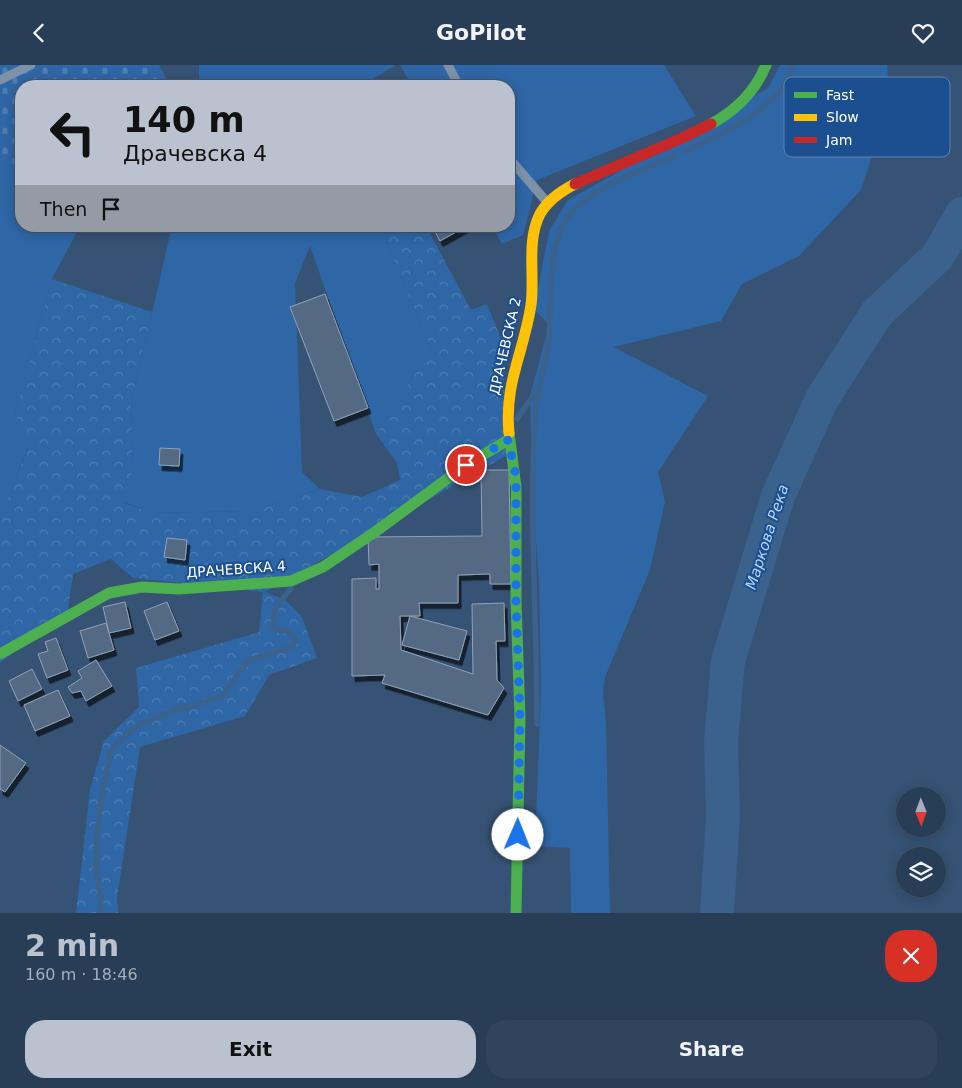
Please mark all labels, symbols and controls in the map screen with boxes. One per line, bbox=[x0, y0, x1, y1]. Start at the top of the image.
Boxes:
icon: back bbox=[25, 19, 53, 47]
icon: heart bbox=[909, 19, 937, 47]
text: GoPilot bbox=[436, 20, 526, 45]
legend bbox=[784, 77, 950, 157]
text: Fast bbox=[826, 87, 855, 103]
icon: left bbox=[40, 100, 105, 165]
text: 140 m bbox=[123, 100, 245, 140]
text: Slow bbox=[826, 109, 859, 125]
text: Jam bbox=[825, 132, 852, 148]
text: Драчевска 4 bbox=[123, 141, 267, 166]
icon: arrive bbox=[97, 195, 125, 223]
text: Then bbox=[40, 198, 87, 220]
street label: ДРАЧЕВСКА 2 bbox=[486, 296, 524, 396]
pin bbox=[445, 444, 487, 486]
icon: arrive bbox=[452, 451, 480, 479]
water label: Маркова Река bbox=[742, 482, 792, 592]
street label: ДРАЧЕВСКА 4 bbox=[186, 558, 286, 580]
north arrow bbox=[896, 787, 946, 837]
map controls bbox=[896, 787, 946, 897]
position arrow bbox=[491, 808, 543, 860]
button: layers bbox=[896, 847, 946, 897]
text: 2 min bbox=[25, 928, 119, 963]
button: close bbox=[885, 930, 937, 982]
text: 160 m · 18:46 bbox=[25, 965, 138, 984]
button: Exit bbox=[25, 1020, 476, 1078]
button: Share bbox=[486, 1020, 937, 1078]

